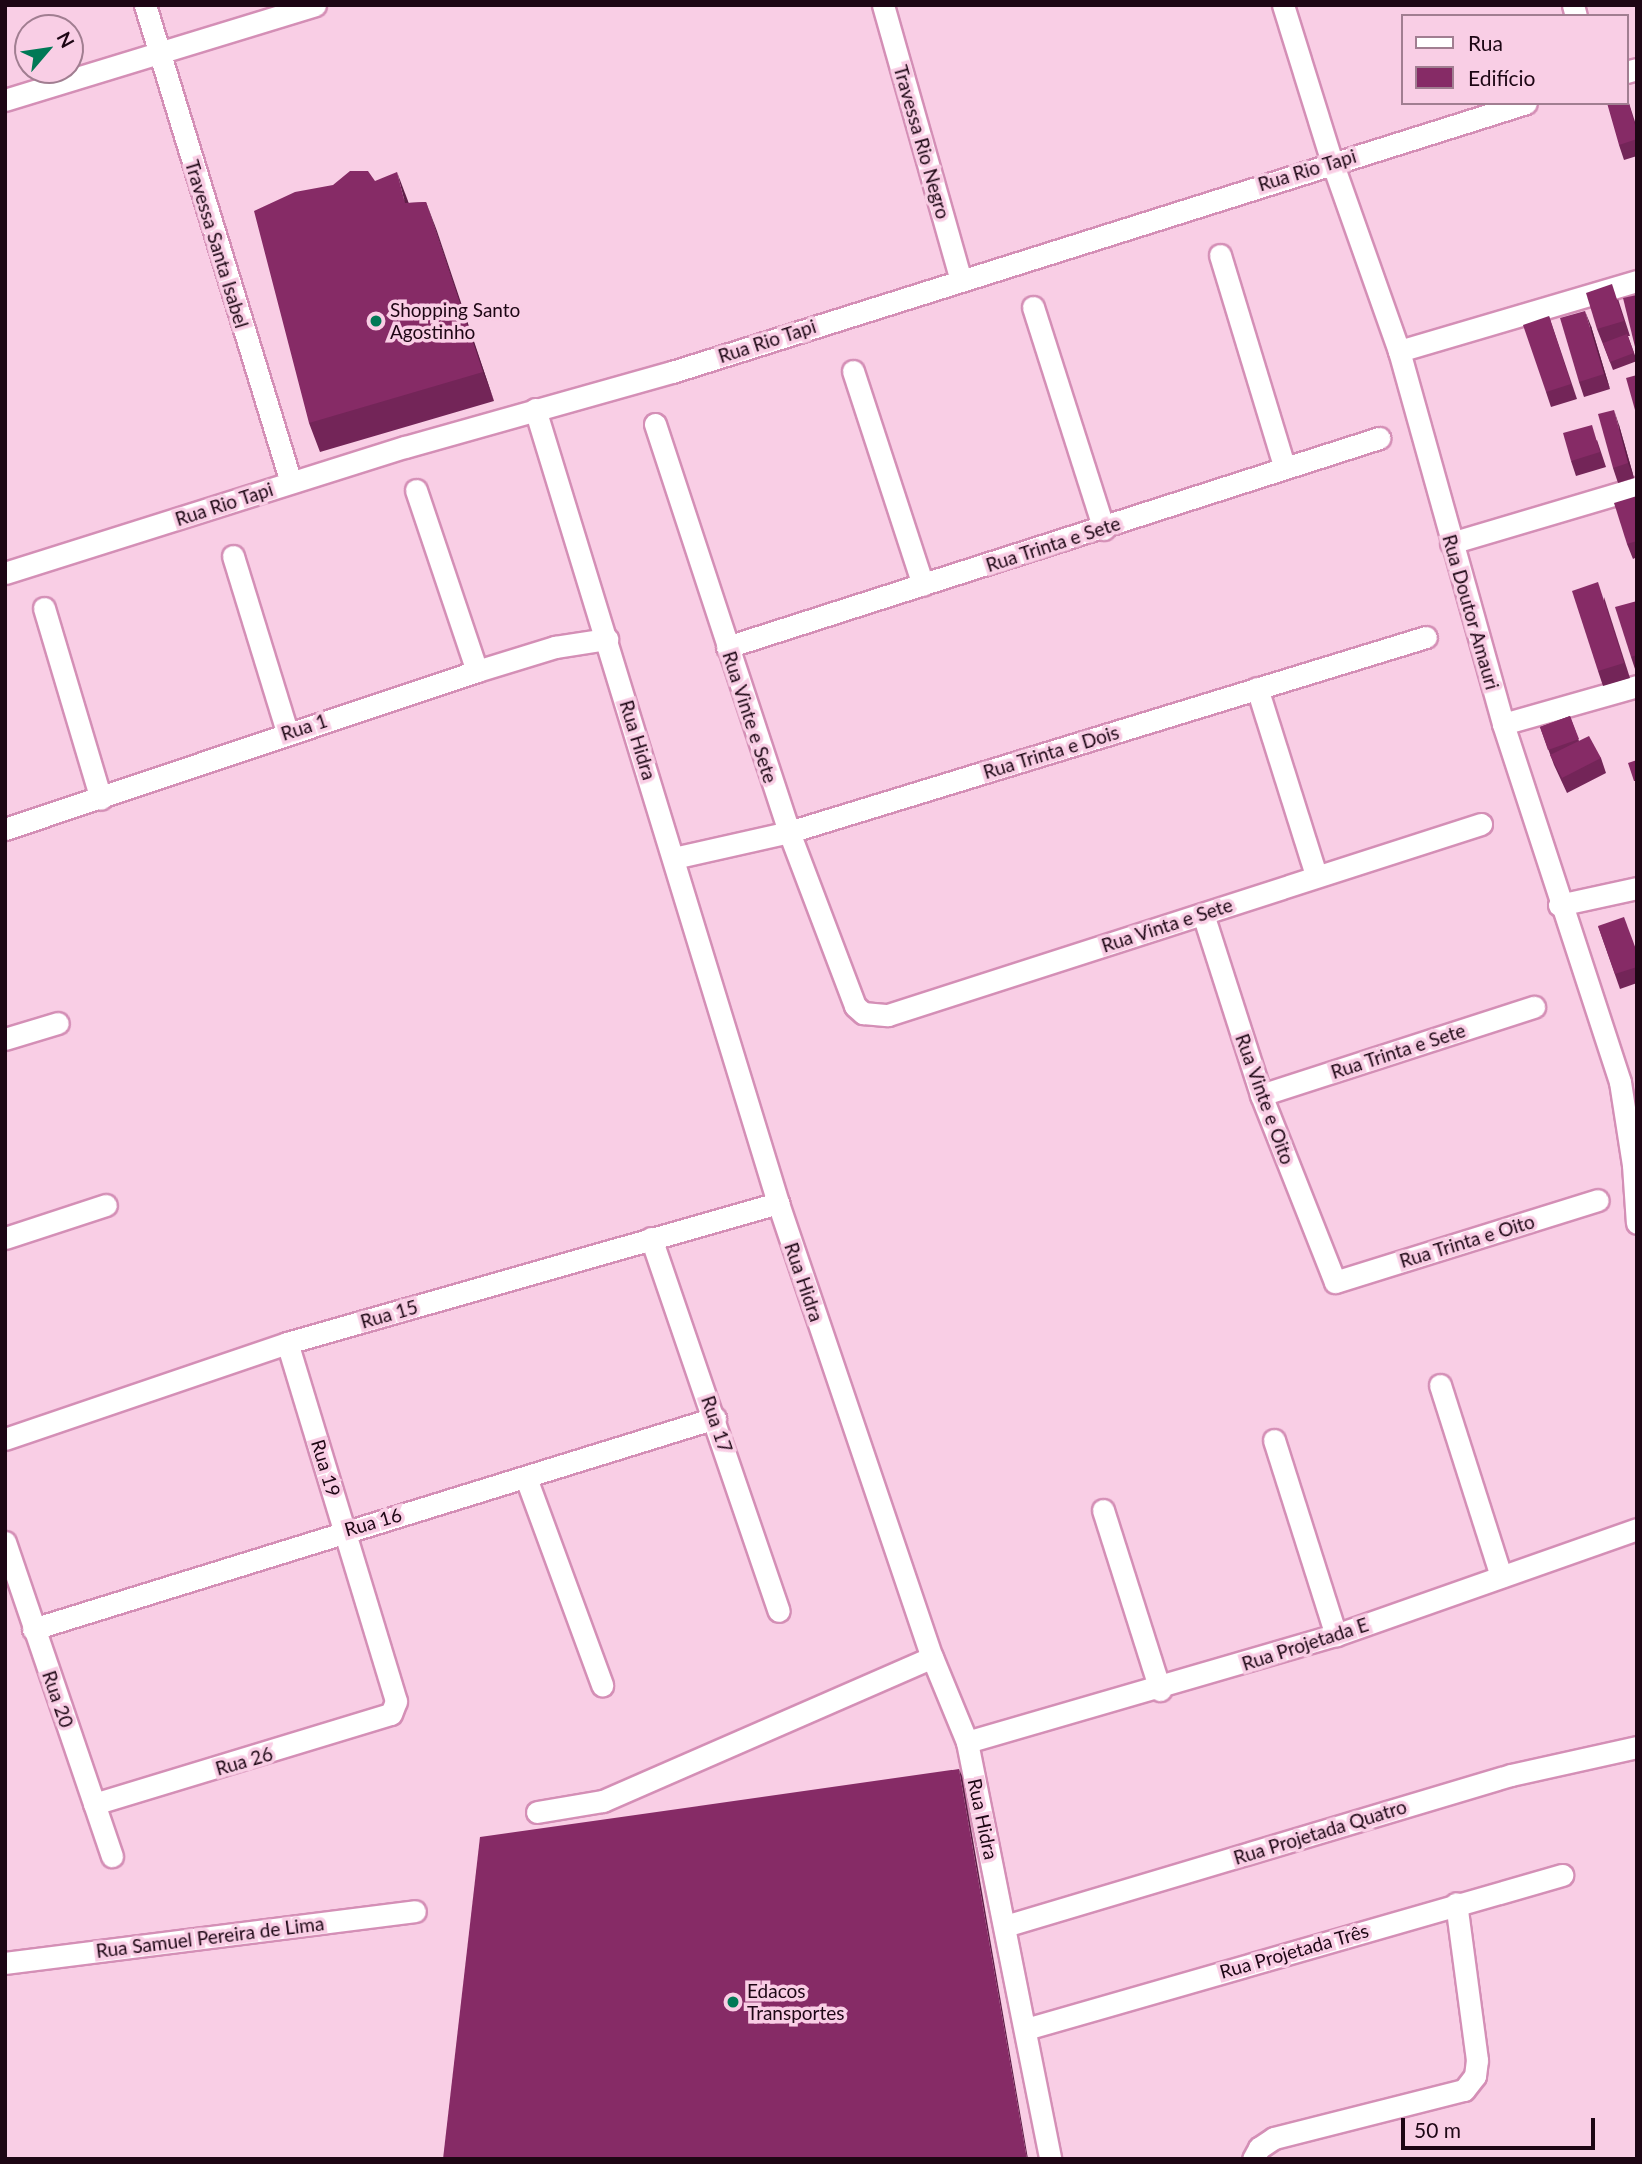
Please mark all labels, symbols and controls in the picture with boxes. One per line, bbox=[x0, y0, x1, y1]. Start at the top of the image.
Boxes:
north arrow bbox=[14, 14, 84, 84]
legend bbox=[1400, 14, 1628, 105]
text: N bbox=[52, 28, 80, 52]
text: Rua bbox=[1468, 30, 1503, 55]
street label: Travessa Rio Negro bbox=[889, 63, 955, 221]
text: Edifício bbox=[1468, 65, 1535, 90]
street label: Rua Rio Tapi bbox=[1255, 144, 1359, 196]
street label: Travessa Santa Isabel bbox=[181, 157, 253, 331]
place label: Shopping Santo Agostinho bbox=[390, 299, 520, 343]
marker: Shopping Santo Agostinho bbox=[368, 313, 384, 329]
street label: Rua Rio Tapi bbox=[715, 314, 819, 368]
street label: Rua Rio Tapi bbox=[172, 477, 276, 531]
street label: Rua Trinta e Sete bbox=[983, 511, 1123, 577]
street label: Rua Doutor Amauri bbox=[1438, 531, 1504, 693]
street label: Rua Vinte e Sete bbox=[718, 648, 782, 786]
street label: Rua Hidra bbox=[615, 697, 661, 783]
street label: Rua 1 bbox=[278, 709, 330, 745]
street label: Rua Trinta e Dois bbox=[980, 720, 1122, 784]
street label: Rua Vinta e Sete bbox=[1098, 893, 1236, 957]
street label: Rua Trinta e Sete bbox=[1328, 1018, 1468, 1084]
street label: Rua Vinte e Oito bbox=[1231, 1030, 1299, 1168]
street label: Rua Trinta e Oito bbox=[1396, 1210, 1538, 1272]
street label: Rua Hidra bbox=[780, 1239, 828, 1325]
street label: Rua 15 bbox=[358, 1295, 420, 1333]
street label: Rua 17 bbox=[697, 1393, 737, 1455]
street label: Rua 19 bbox=[307, 1437, 345, 1499]
street label: Rua 16 bbox=[342, 1503, 404, 1541]
street label: Rua Projetada E bbox=[1239, 1613, 1371, 1675]
street label: Rua 20 bbox=[38, 1668, 78, 1730]
street label: Rua 26 bbox=[213, 1742, 275, 1780]
street label: Rua Hidra bbox=[963, 1776, 1003, 1862]
street label: Rua Projetada Quatro bbox=[1231, 1795, 1409, 1869]
street label: Rua Samuel Pereira de Lima bbox=[95, 1912, 325, 1962]
street label: Rua Projetada Três bbox=[1217, 1919, 1371, 1983]
place label: Edacos Transportes bbox=[747, 1980, 845, 2024]
marker: Edacos Transportes bbox=[725, 1994, 741, 2010]
scale bar bbox=[1404, 2104, 1598, 2148]
text: 50 m bbox=[1414, 2117, 1461, 2142]

